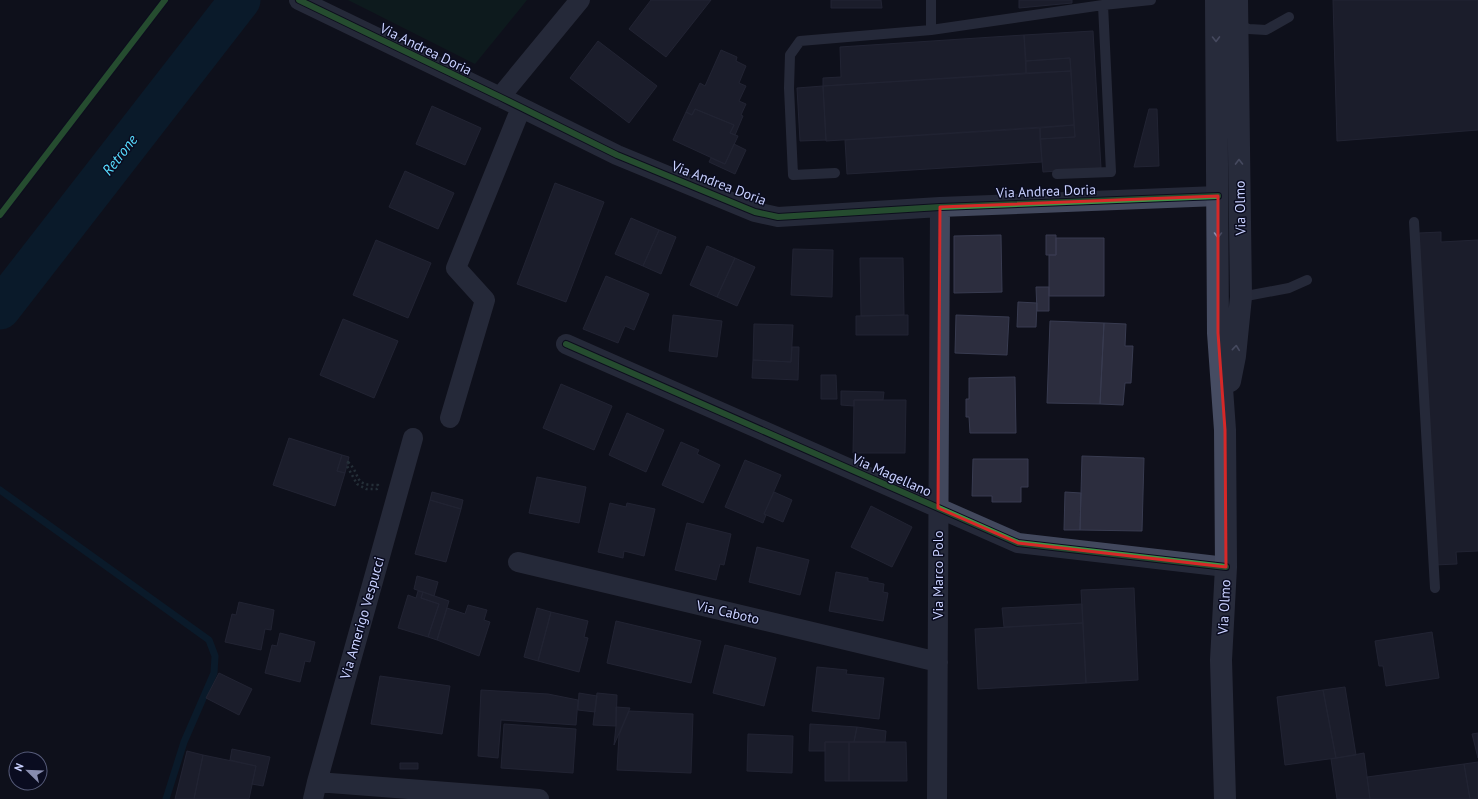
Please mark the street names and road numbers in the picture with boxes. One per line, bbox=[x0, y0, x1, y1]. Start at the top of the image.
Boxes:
street label: Via Andrea Doria bbox=[376, 19, 475, 79]
street label: Via Andrea Doria bbox=[668, 156, 769, 209]
street label: Via Andrea Doria bbox=[995, 180, 1096, 202]
street label: Via Olmo bbox=[1231, 180, 1249, 237]
street label: Via Magellano bbox=[848, 449, 935, 501]
street label: Via Marco Polo bbox=[929, 531, 947, 620]
street label: Via Amerigo Vespucci bbox=[336, 555, 388, 682]
street label: Via Olmo bbox=[1214, 579, 1234, 636]
street label: Via Caboto bbox=[694, 596, 761, 628]

